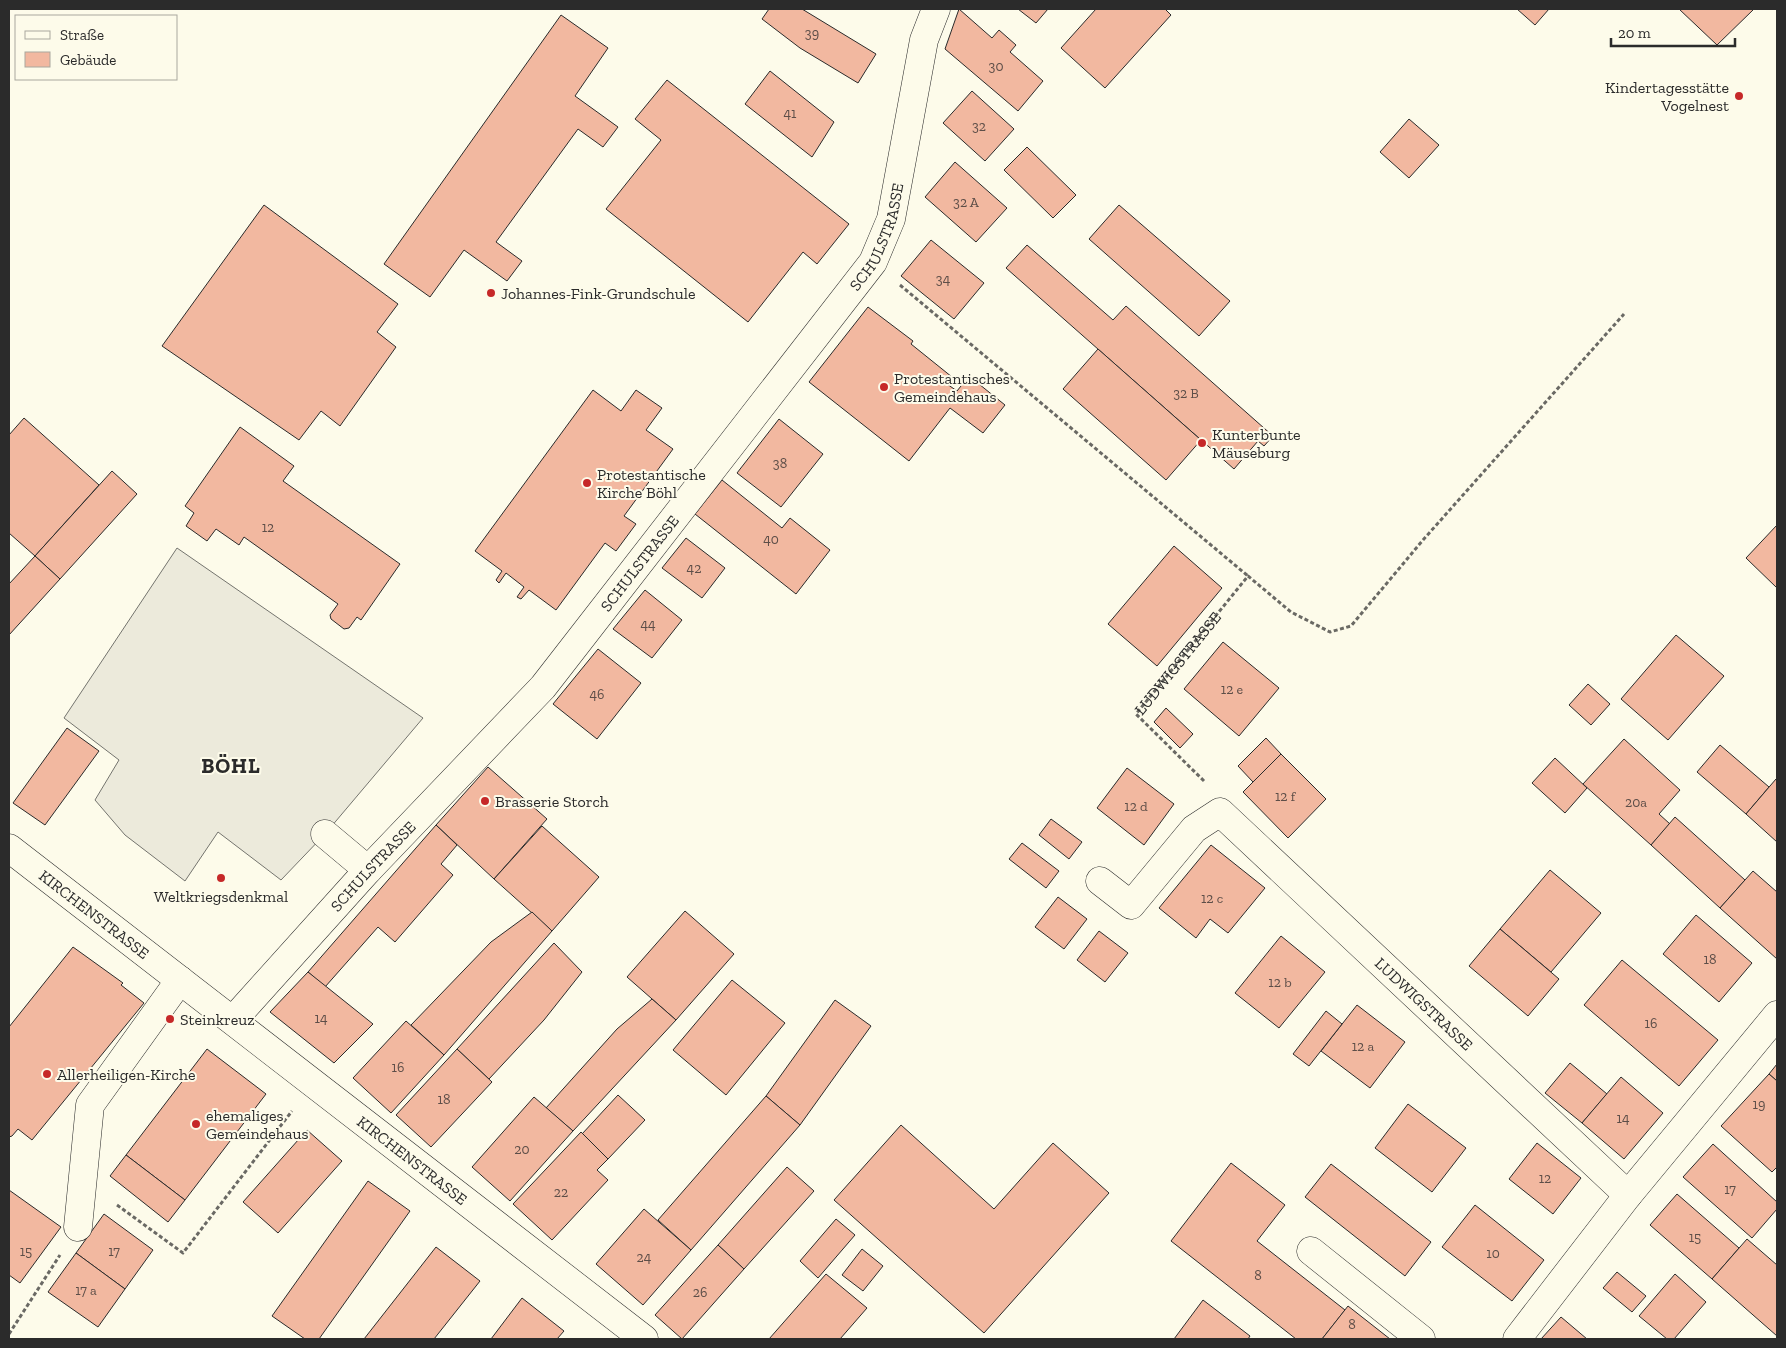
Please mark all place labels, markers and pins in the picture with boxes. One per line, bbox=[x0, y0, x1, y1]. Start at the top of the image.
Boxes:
place label: Kindertagesstätte Vogelnest bbox=[1605, 78, 1729, 115]
marker: Kindertagesstätte Vogelnest bbox=[1733, 90, 1745, 102]
place label: Johannes-Fink-Grundschule bbox=[501, 284, 696, 303]
marker: Johannes-Fink-Grundschule bbox=[485, 287, 497, 299]
place label: Protestantisches Gemeindehaus bbox=[894, 369, 1010, 406]
marker: Protestantisches Gemeindehaus bbox=[878, 381, 890, 393]
place label: Kunterbunte Mäuseburg bbox=[1212, 425, 1301, 462]
marker: Kunterbunte Mäuseburg bbox=[1196, 437, 1208, 449]
place label: Protestantische Kirche Böhl bbox=[597, 465, 706, 502]
marker: Protestantische Kirche Böhl bbox=[581, 477, 593, 489]
place label: Brasserie Storch bbox=[495, 792, 609, 811]
marker: Brasserie Storch bbox=[479, 795, 491, 807]
marker: Weltkriegsdenkmal bbox=[215, 872, 227, 884]
place label: Weltkriegsdenkmal bbox=[154, 887, 288, 906]
place label: Steinkreuz bbox=[180, 1010, 255, 1029]
marker: Steinkreuz bbox=[164, 1013, 176, 1025]
place label: Allerheiligen-Kirche bbox=[57, 1065, 196, 1084]
marker: Allerheiligen-Kirche bbox=[41, 1068, 53, 1080]
place label: ehemaliges Gemeindehaus bbox=[206, 1106, 309, 1143]
marker: ehemaliges Gemeindehaus bbox=[190, 1118, 202, 1130]

